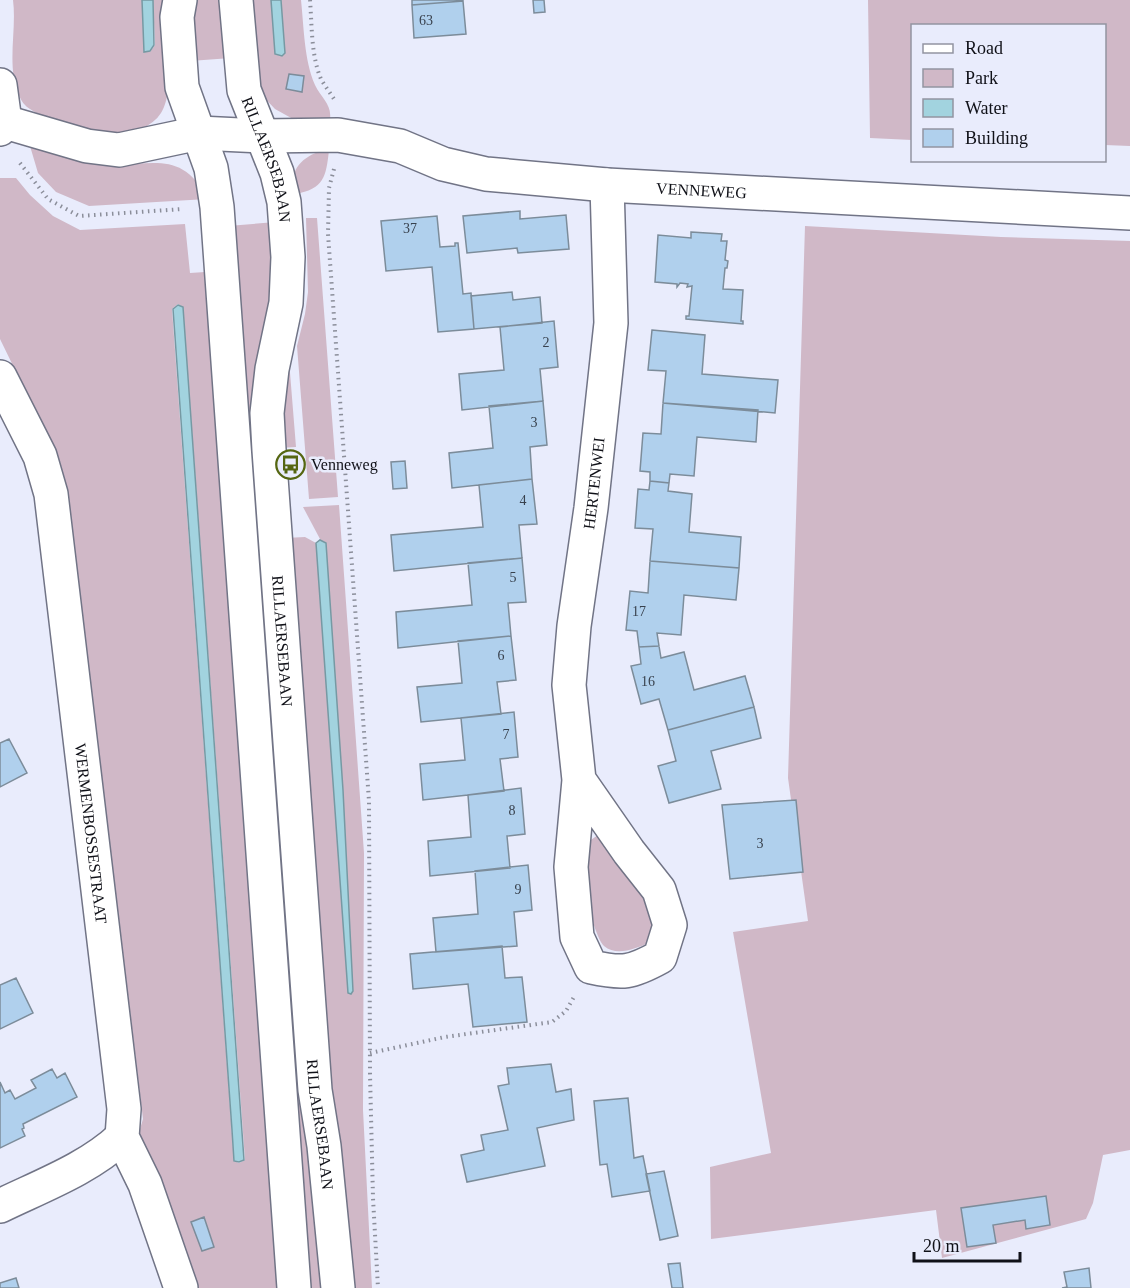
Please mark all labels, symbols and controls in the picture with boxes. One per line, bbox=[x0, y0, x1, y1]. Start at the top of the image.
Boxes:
house number: 63 bbox=[419, 13, 433, 28]
legend bbox=[911, 24, 1106, 162]
text: Road bbox=[965, 38, 1003, 58]
text: Park bbox=[965, 68, 998, 88]
street label: RILLAERSEBAAN bbox=[239, 94, 294, 223]
text: Water bbox=[965, 98, 1008, 118]
text: Building bbox=[965, 128, 1028, 148]
street label: VENNEWEG bbox=[656, 179, 748, 201]
house number: 37 bbox=[403, 221, 417, 236]
house number: 2 bbox=[543, 335, 550, 350]
house number: 3 bbox=[531, 415, 538, 430]
street label: HERTENWEI bbox=[580, 436, 607, 530]
bus stop icon: Venneweg bbox=[274, 448, 306, 480]
place label: Venneweg bbox=[311, 456, 378, 474]
house number: 4 bbox=[520, 493, 527, 508]
house number: 5 bbox=[510, 570, 517, 585]
street label: RILLAERSEBAAN bbox=[270, 575, 296, 708]
house number: 17 bbox=[632, 604, 646, 619]
house number: 6 bbox=[498, 648, 505, 663]
house number: 16 bbox=[641, 674, 655, 689]
house number: 7 bbox=[503, 727, 510, 742]
street label: WERMENBOSSESTRAAT bbox=[72, 742, 110, 925]
house number: 8 bbox=[509, 803, 516, 818]
house number: 3 bbox=[757, 836, 764, 851]
house number: 9 bbox=[515, 882, 522, 897]
street label: RILLAERSEBAAN bbox=[304, 1059, 337, 1191]
scale bar bbox=[914, 1225, 1020, 1263]
text: 20 m bbox=[923, 1236, 960, 1256]

